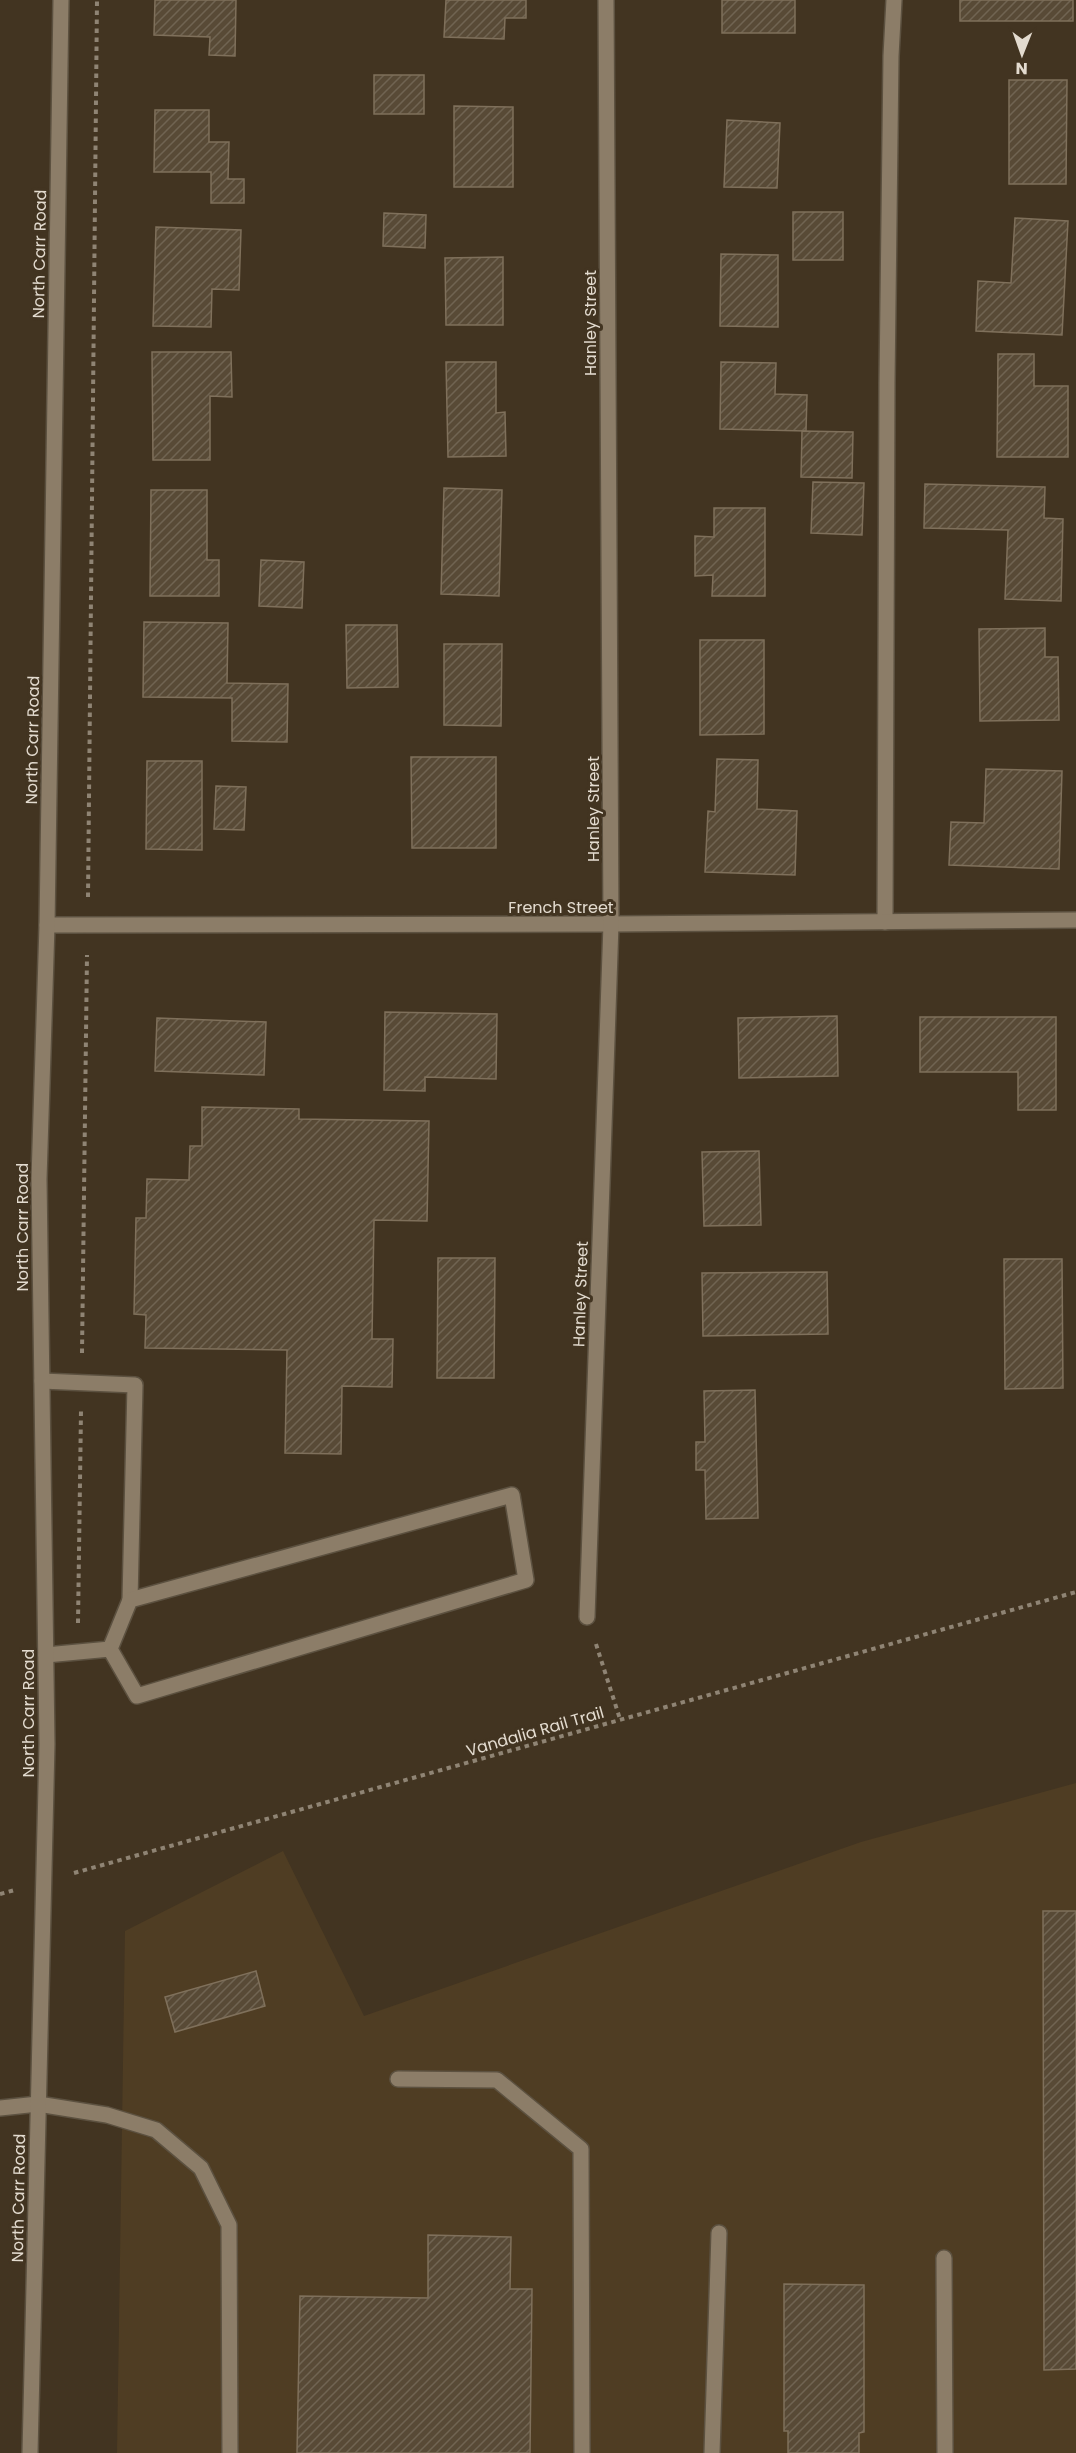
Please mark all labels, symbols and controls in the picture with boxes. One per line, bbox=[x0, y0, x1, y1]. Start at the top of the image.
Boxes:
north arrow bbox=[992, 24, 1052, 84]
text: N bbox=[1016, 57, 1028, 80]
street label: North Carr Road bbox=[27, 189, 52, 319]
street label: Hanley Street bbox=[579, 270, 602, 376]
street label: North Carr Road bbox=[20, 675, 45, 805]
street label: Hanley Street bbox=[582, 756, 605, 862]
street label: French Street bbox=[508, 896, 614, 919]
street label: North Carr Road bbox=[11, 1163, 34, 1291]
street label: Hanley Street bbox=[567, 1240, 594, 1347]
street label: North Carr Road bbox=[17, 1649, 40, 1777]
street label: Vandalia Rail Trail bbox=[463, 1701, 607, 1762]
street label: North Carr Road bbox=[6, 2133, 31, 2263]

